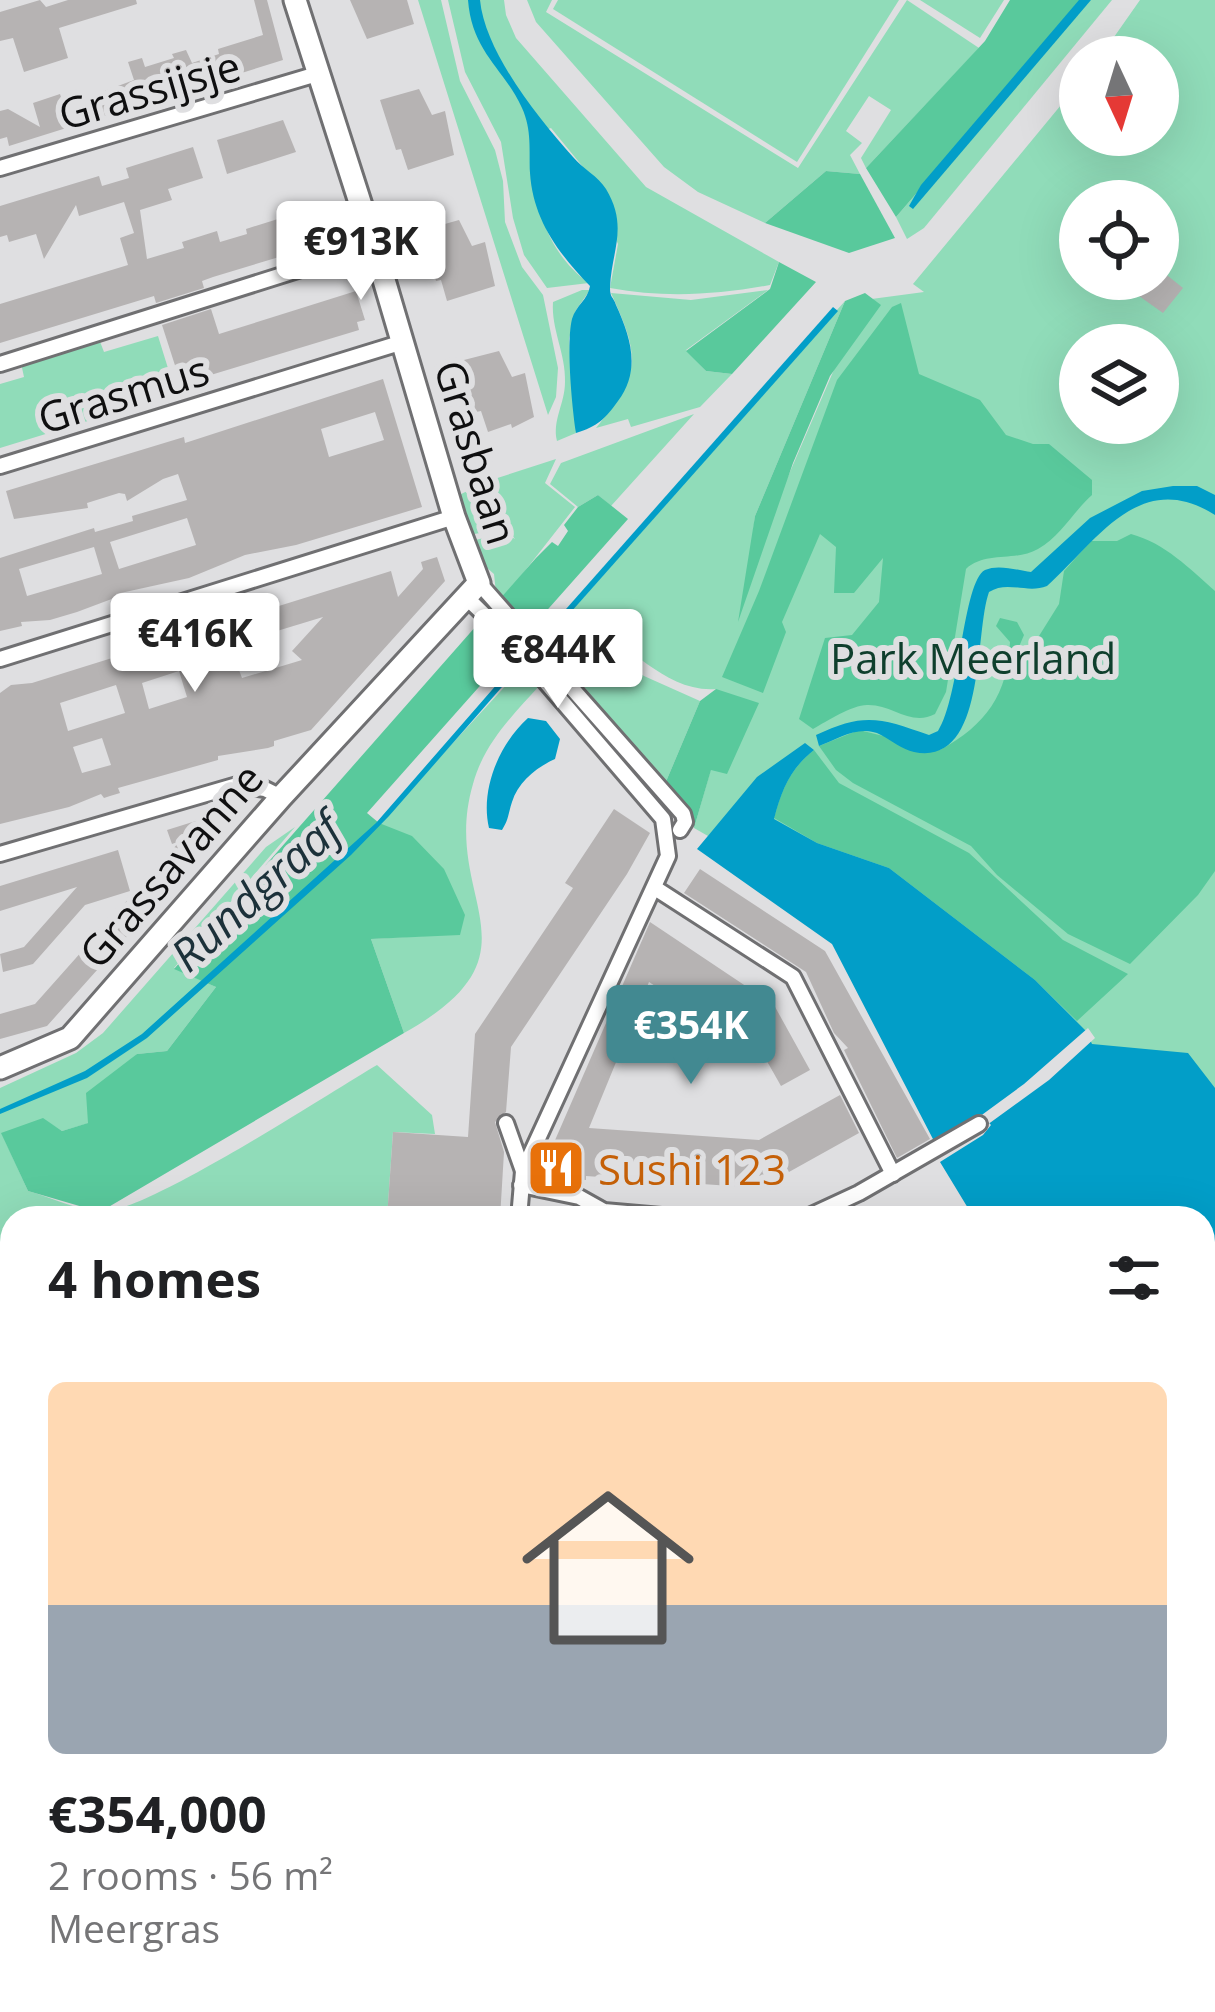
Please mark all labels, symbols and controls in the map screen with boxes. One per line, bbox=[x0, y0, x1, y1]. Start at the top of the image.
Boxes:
street label: Grassijsje bbox=[52, 36, 246, 142]
north arrow bbox=[1059, 36, 1179, 156]
map controls bbox=[1059, 36, 1179, 444]
button: locate bbox=[1059, 180, 1179, 300]
pin: €913K bbox=[277, 201, 445, 303]
text: €913K bbox=[303, 213, 419, 266]
button: layers bbox=[1059, 324, 1179, 444]
street label: Grasmus bbox=[31, 340, 215, 446]
street label: Grasbaan bbox=[422, 353, 532, 551]
pin: €416K bbox=[111, 593, 279, 695]
text: €416K bbox=[137, 605, 253, 658]
pin: €844K bbox=[474, 609, 642, 711]
text: €844K bbox=[500, 621, 616, 674]
park label: Park Meerland bbox=[830, 629, 1116, 686]
street label: Grassavanne bbox=[65, 751, 275, 979]
water label: Rundgraaf bbox=[157, 794, 358, 984]
pin: €354K bbox=[607, 985, 775, 1087]
text: €354K bbox=[633, 997, 749, 1050]
restaurant icon: Sushi 123 bbox=[525, 1137, 587, 1199]
place label: Sushi 123 bbox=[598, 1140, 786, 1197]
text: 4 homes bbox=[48, 1243, 261, 1313]
icon: filters bbox=[1101, 1245, 1167, 1311]
icon: home bbox=[500, 1460, 716, 1676]
text: €354,000 bbox=[48, 1778, 267, 1848]
text: 2 rooms · 56 m² bbox=[48, 1848, 333, 1901]
text: Meergras bbox=[48, 1901, 220, 1954]

